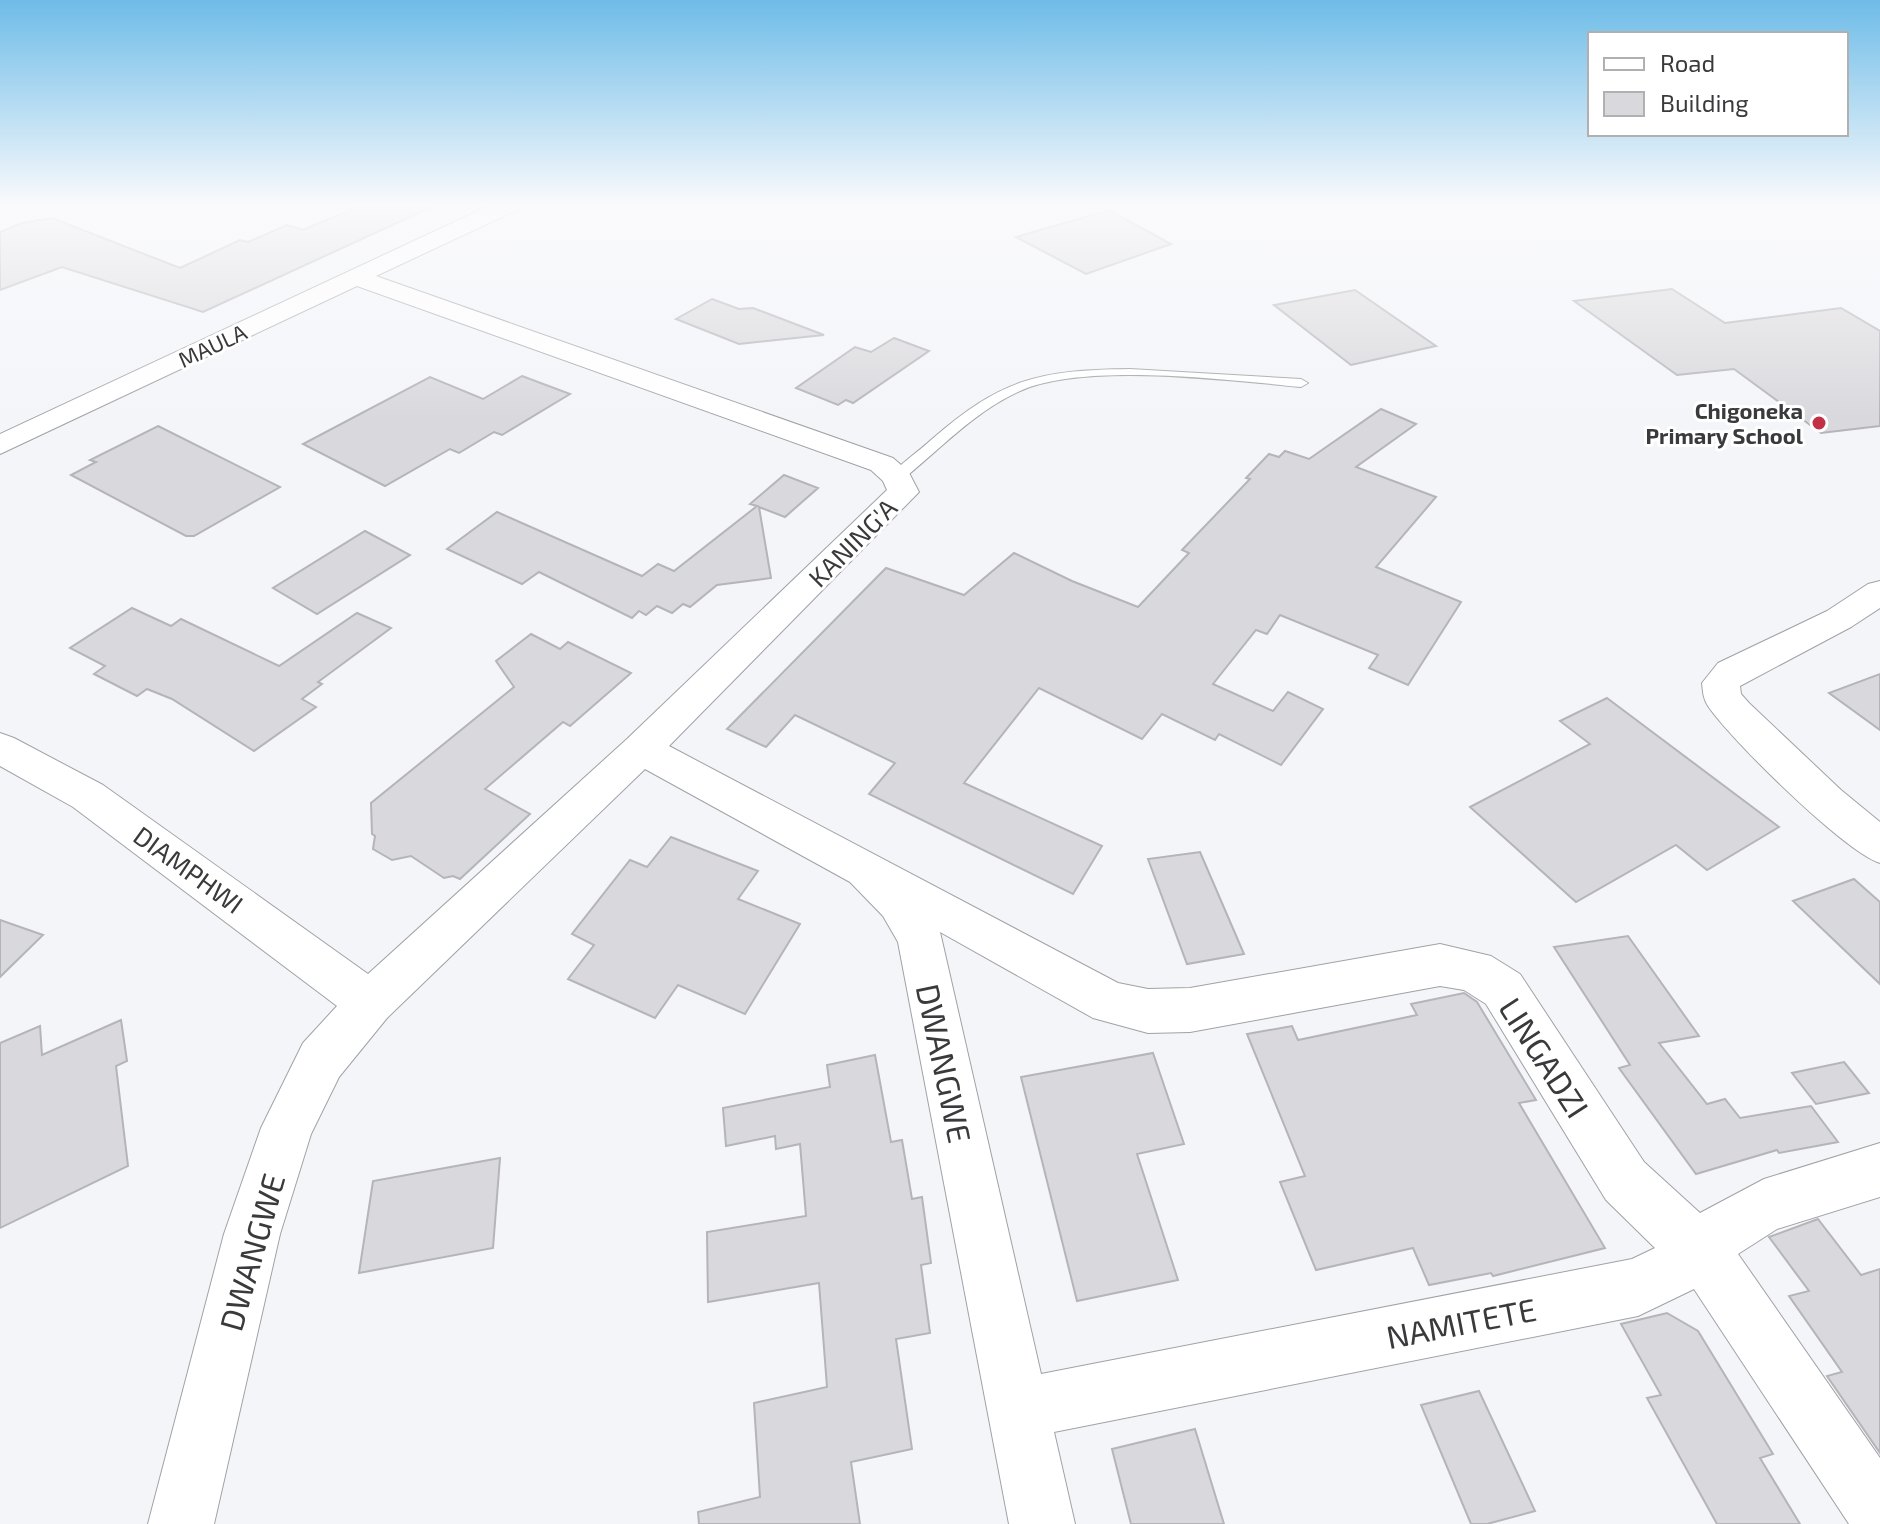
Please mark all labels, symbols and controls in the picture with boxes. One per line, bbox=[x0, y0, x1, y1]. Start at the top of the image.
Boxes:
legend bbox=[1588, 32, 1848, 136]
text: Road bbox=[1660, 48, 1715, 77]
text: Building bbox=[1660, 88, 1749, 117]
street label: MAULA bbox=[174, 318, 251, 372]
place label: Chigoneka Primary School bbox=[1645, 397, 1804, 449]
marker: Chigoneka Primary School bbox=[1810, 414, 1828, 432]
street label: KANING'A bbox=[801, 491, 903, 593]
street label: DIAMPHWI bbox=[128, 819, 250, 919]
street label: DWANGWE bbox=[910, 980, 980, 1146]
street label: LINGADZI bbox=[1492, 990, 1598, 1124]
street label: DWANGWE bbox=[210, 1169, 292, 1335]
street label: NAMITETE bbox=[1383, 1289, 1539, 1355]

